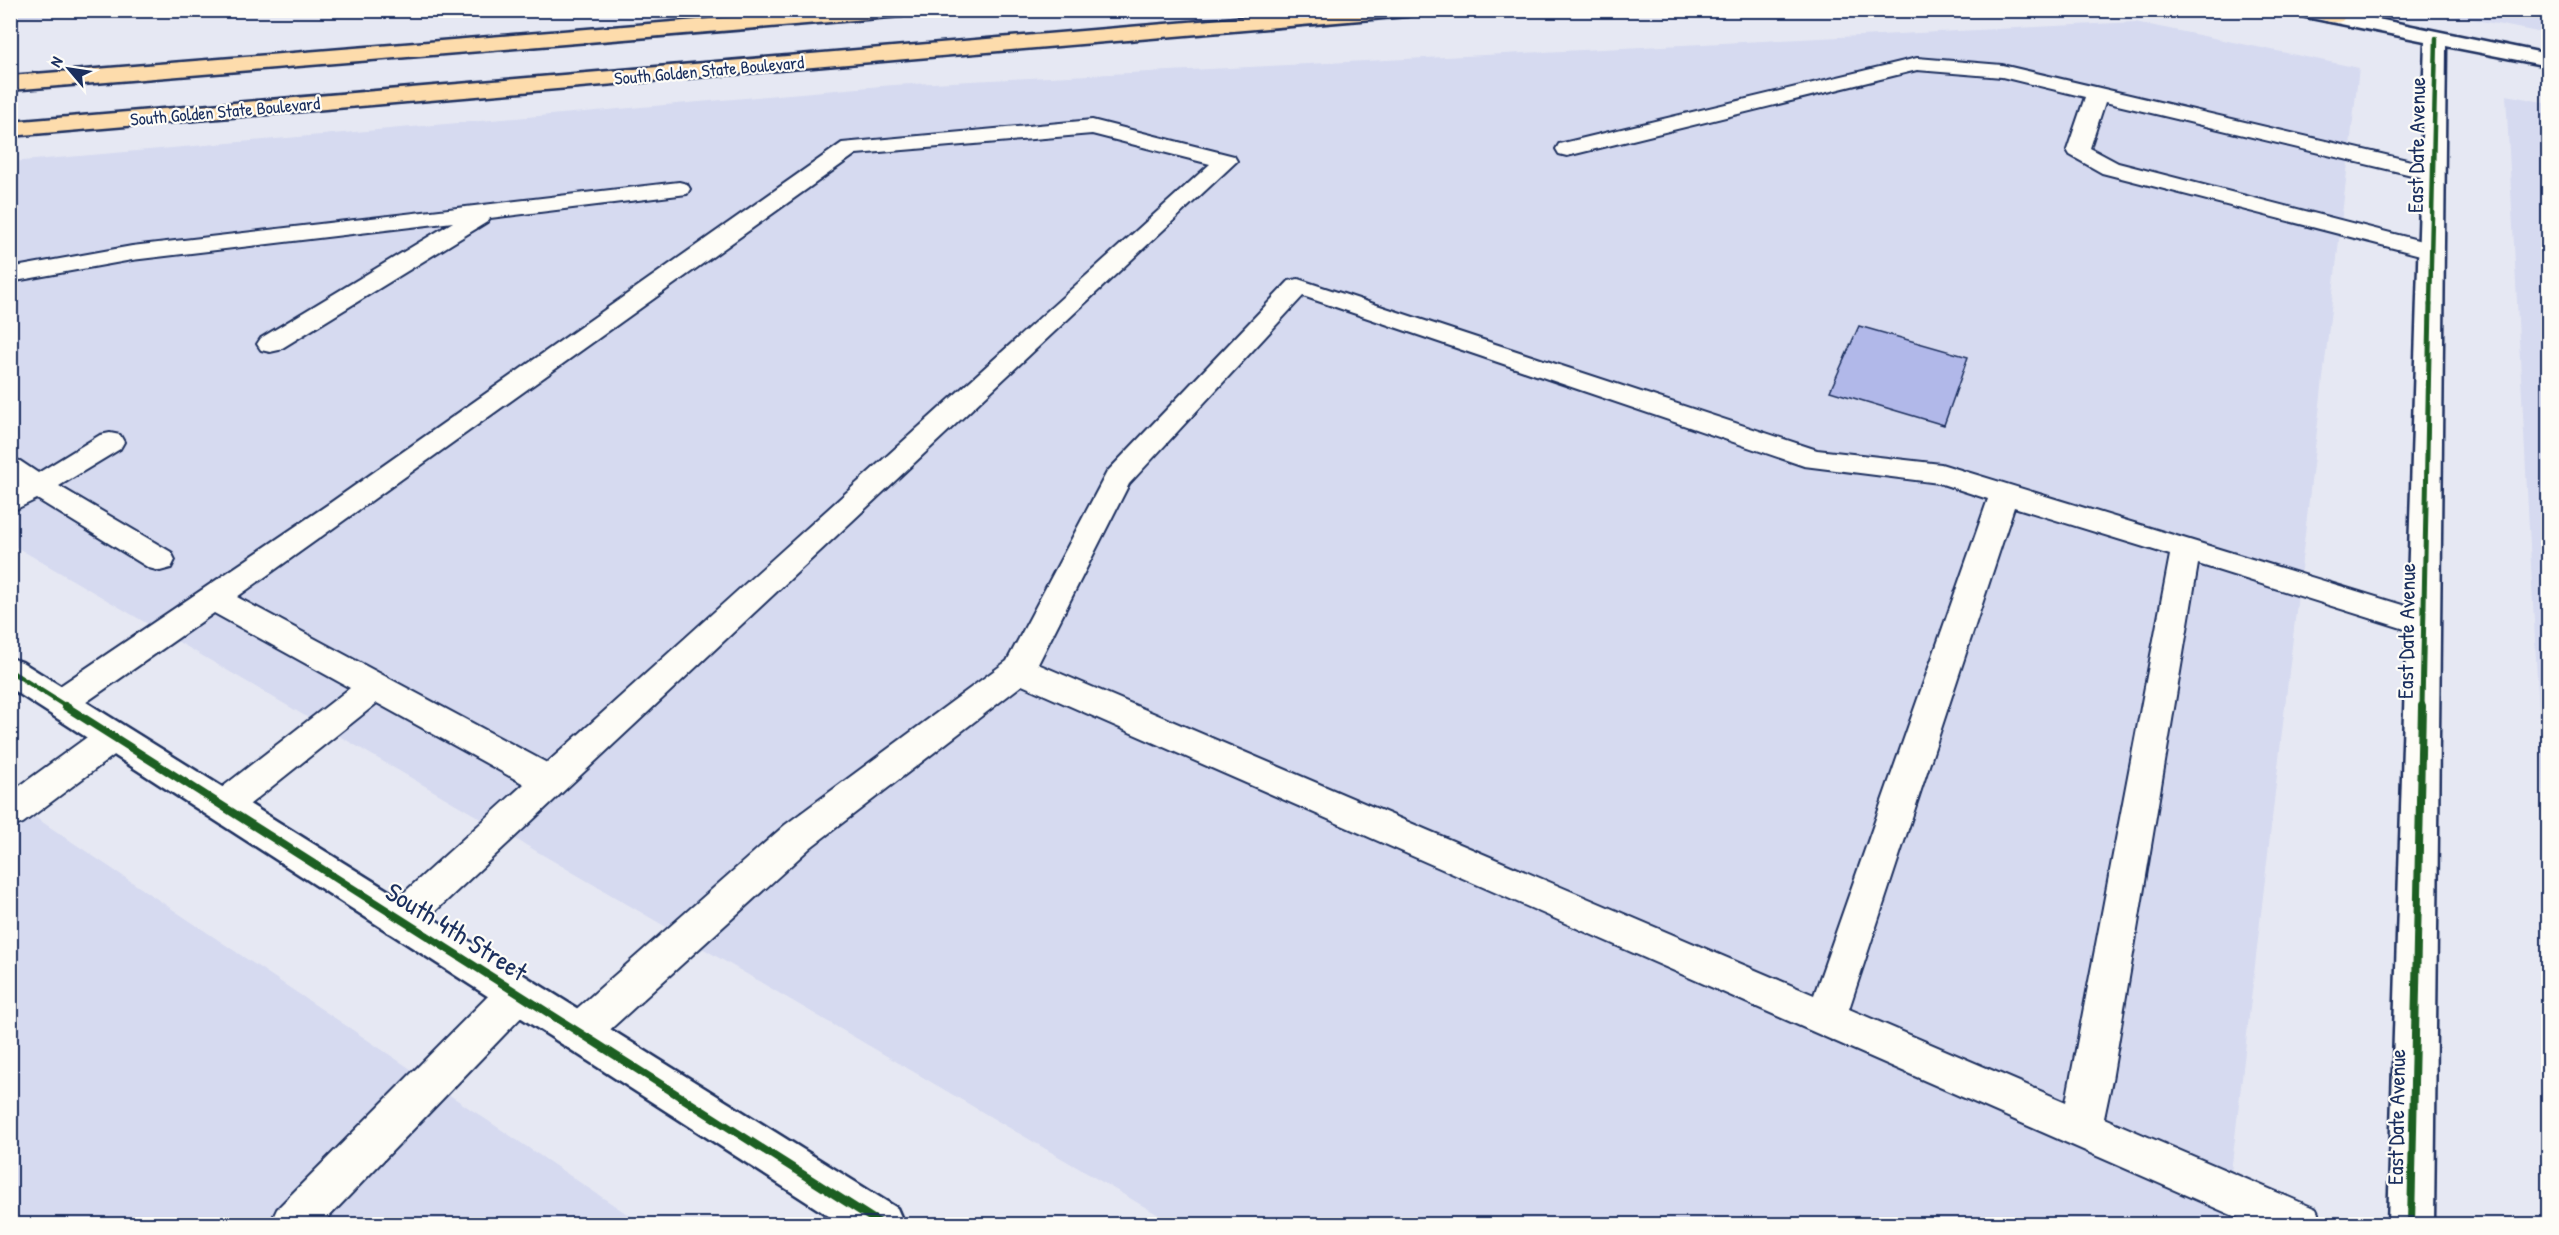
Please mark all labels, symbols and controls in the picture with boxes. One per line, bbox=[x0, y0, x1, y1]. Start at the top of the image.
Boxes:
north arrow bbox=[39, 39, 99, 99]
street label: South Golden State Boulevard bbox=[613, 49, 805, 91]
text: N bbox=[44, 52, 68, 71]
street label: East Date Avenue bbox=[2400, 77, 2432, 213]
street label: South Golden State Boulevard bbox=[129, 90, 321, 132]
street label: East Date Avenue bbox=[2390, 563, 2422, 699]
street label: South 4th Street bbox=[379, 873, 535, 989]
street label: East Date Avenue bbox=[2380, 1049, 2412, 1185]

